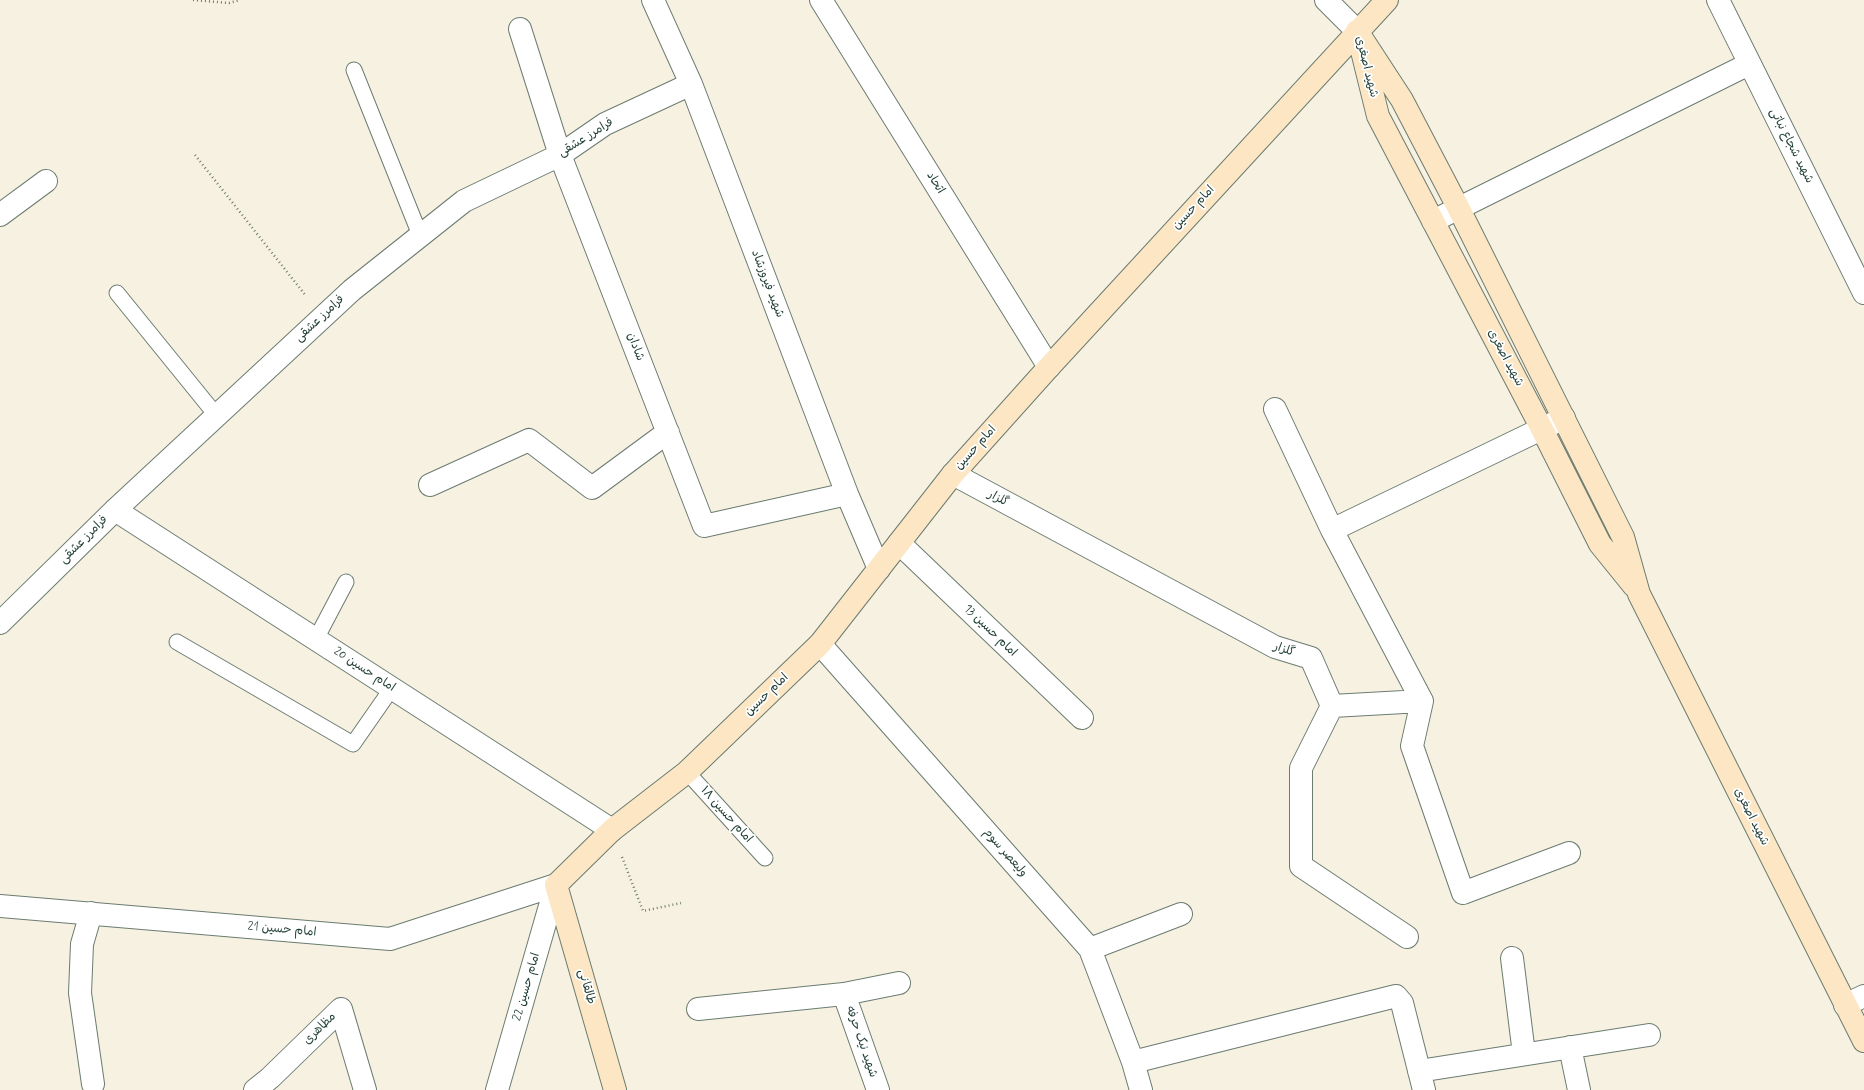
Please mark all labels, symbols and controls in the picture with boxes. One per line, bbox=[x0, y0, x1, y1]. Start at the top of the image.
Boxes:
street label: شهید اصغری bbox=[1351, 35, 1381, 99]
street label: شهید شجاع نباتی bbox=[1766, 106, 1816, 186]
street label: فرامرز عشقی bbox=[556, 115, 616, 161]
street label: اتحاد bbox=[923, 169, 947, 197]
street label: امام حسین bbox=[1170, 183, 1218, 233]
street label: شهید فیروزشاد bbox=[747, 248, 787, 320]
street label: فرامرز عشقی bbox=[292, 293, 348, 345]
street label: شهید اصغری bbox=[1484, 327, 1526, 389]
street label: شادان bbox=[623, 331, 647, 363]
street label: امام حسین bbox=[952, 423, 1000, 473]
street label: گلزار bbox=[985, 488, 1011, 510]
street label: فرامرز عشقی bbox=[57, 513, 111, 567]
street label: امام حسین 13 bbox=[960, 602, 1020, 660]
street label: گلزار bbox=[1272, 640, 1296, 660]
street label: امام حسین 20 bbox=[330, 645, 398, 695]
street label: امام حسین bbox=[742, 671, 792, 719]
street label: امام حسین ۱۸ bbox=[697, 784, 755, 846]
street label: شهید اصغری bbox=[1730, 786, 1772, 848]
street label: ولیعصر سوم bbox=[980, 826, 1030, 880]
street label: امام حسین 21 bbox=[247, 920, 317, 940]
street label: امام حسین 22 bbox=[510, 951, 544, 1023]
street label: طالقانی bbox=[574, 968, 598, 1006]
street label: شهید نیک حرفه bbox=[842, 1004, 880, 1080]
street label: مظاهری bbox=[301, 1010, 339, 1048]

